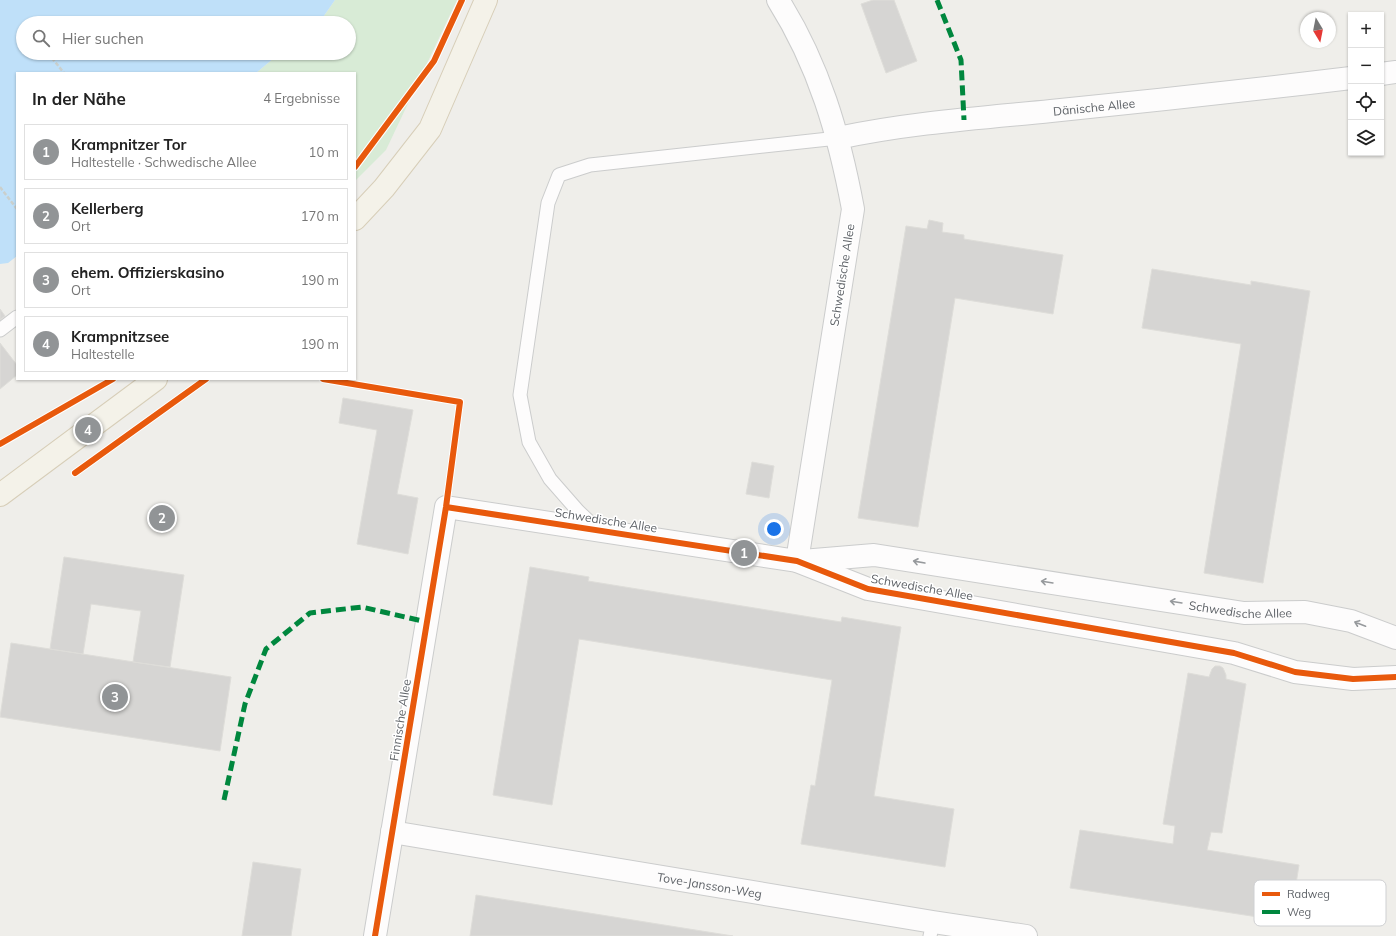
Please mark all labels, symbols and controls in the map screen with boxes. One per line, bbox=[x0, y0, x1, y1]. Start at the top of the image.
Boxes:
north arrow bbox=[1300, 12, 1336, 48]
map controls bbox=[1348, 12, 1384, 156]
button: + bbox=[1348, 12, 1384, 48]
search box bbox=[16, 16, 356, 60]
icon: search bbox=[30, 27, 52, 49]
text: Hier suchen bbox=[62, 29, 144, 48]
button: − bbox=[1348, 48, 1384, 84]
button: locate bbox=[1348, 84, 1384, 120]
text: In der Nähe bbox=[32, 88, 126, 109]
text: 4 Ergebnisse bbox=[263, 90, 340, 106]
street label: Dänische Allee bbox=[1052, 95, 1136, 118]
button: layers bbox=[1348, 120, 1384, 156]
text: Krampnitzer Tor bbox=[71, 135, 186, 154]
text: 1 bbox=[42, 144, 50, 160]
text: 10 m bbox=[309, 144, 339, 160]
text: Haltestelle · Schwedische Allee bbox=[71, 154, 257, 170]
text: Kellerberg bbox=[71, 199, 144, 218]
text: 2 bbox=[42, 208, 50, 224]
text: 170 m bbox=[301, 208, 339, 224]
text: Ort bbox=[71, 218, 91, 234]
street label: Schwedische Allee bbox=[826, 223, 858, 327]
text: ehem. Offizierskasino bbox=[71, 263, 224, 282]
text: 3 bbox=[42, 272, 50, 288]
text: 190 m bbox=[301, 272, 339, 288]
text: Ort bbox=[71, 282, 91, 298]
text: Krampnitzsee bbox=[71, 327, 169, 346]
text: 4 bbox=[42, 336, 50, 352]
text: 190 m bbox=[301, 336, 339, 352]
text: Haltestelle bbox=[71, 346, 135, 362]
pin: 4 bbox=[75, 415, 101, 445]
pin: 2 bbox=[149, 503, 175, 533]
street label: Schwedische Allee bbox=[554, 504, 658, 536]
your location bbox=[764, 519, 784, 539]
pin: 1 bbox=[731, 538, 757, 568]
one-way arrow bbox=[913, 558, 926, 566]
street label: Schwedische Allee bbox=[870, 571, 974, 603]
one-way arrow bbox=[1041, 578, 1054, 586]
street label: Schwedische Allee bbox=[1188, 597, 1292, 621]
one-way arrow bbox=[1170, 598, 1183, 606]
one-way arrow bbox=[1354, 620, 1366, 628]
street label: Finnische Allee bbox=[386, 678, 414, 762]
pin: 3 bbox=[102, 682, 128, 712]
street label: Tove-Jansson-Weg bbox=[656, 869, 763, 901]
legend bbox=[1254, 880, 1386, 926]
text: Radweg bbox=[1287, 887, 1330, 901]
text: Weg bbox=[1287, 905, 1311, 919]

